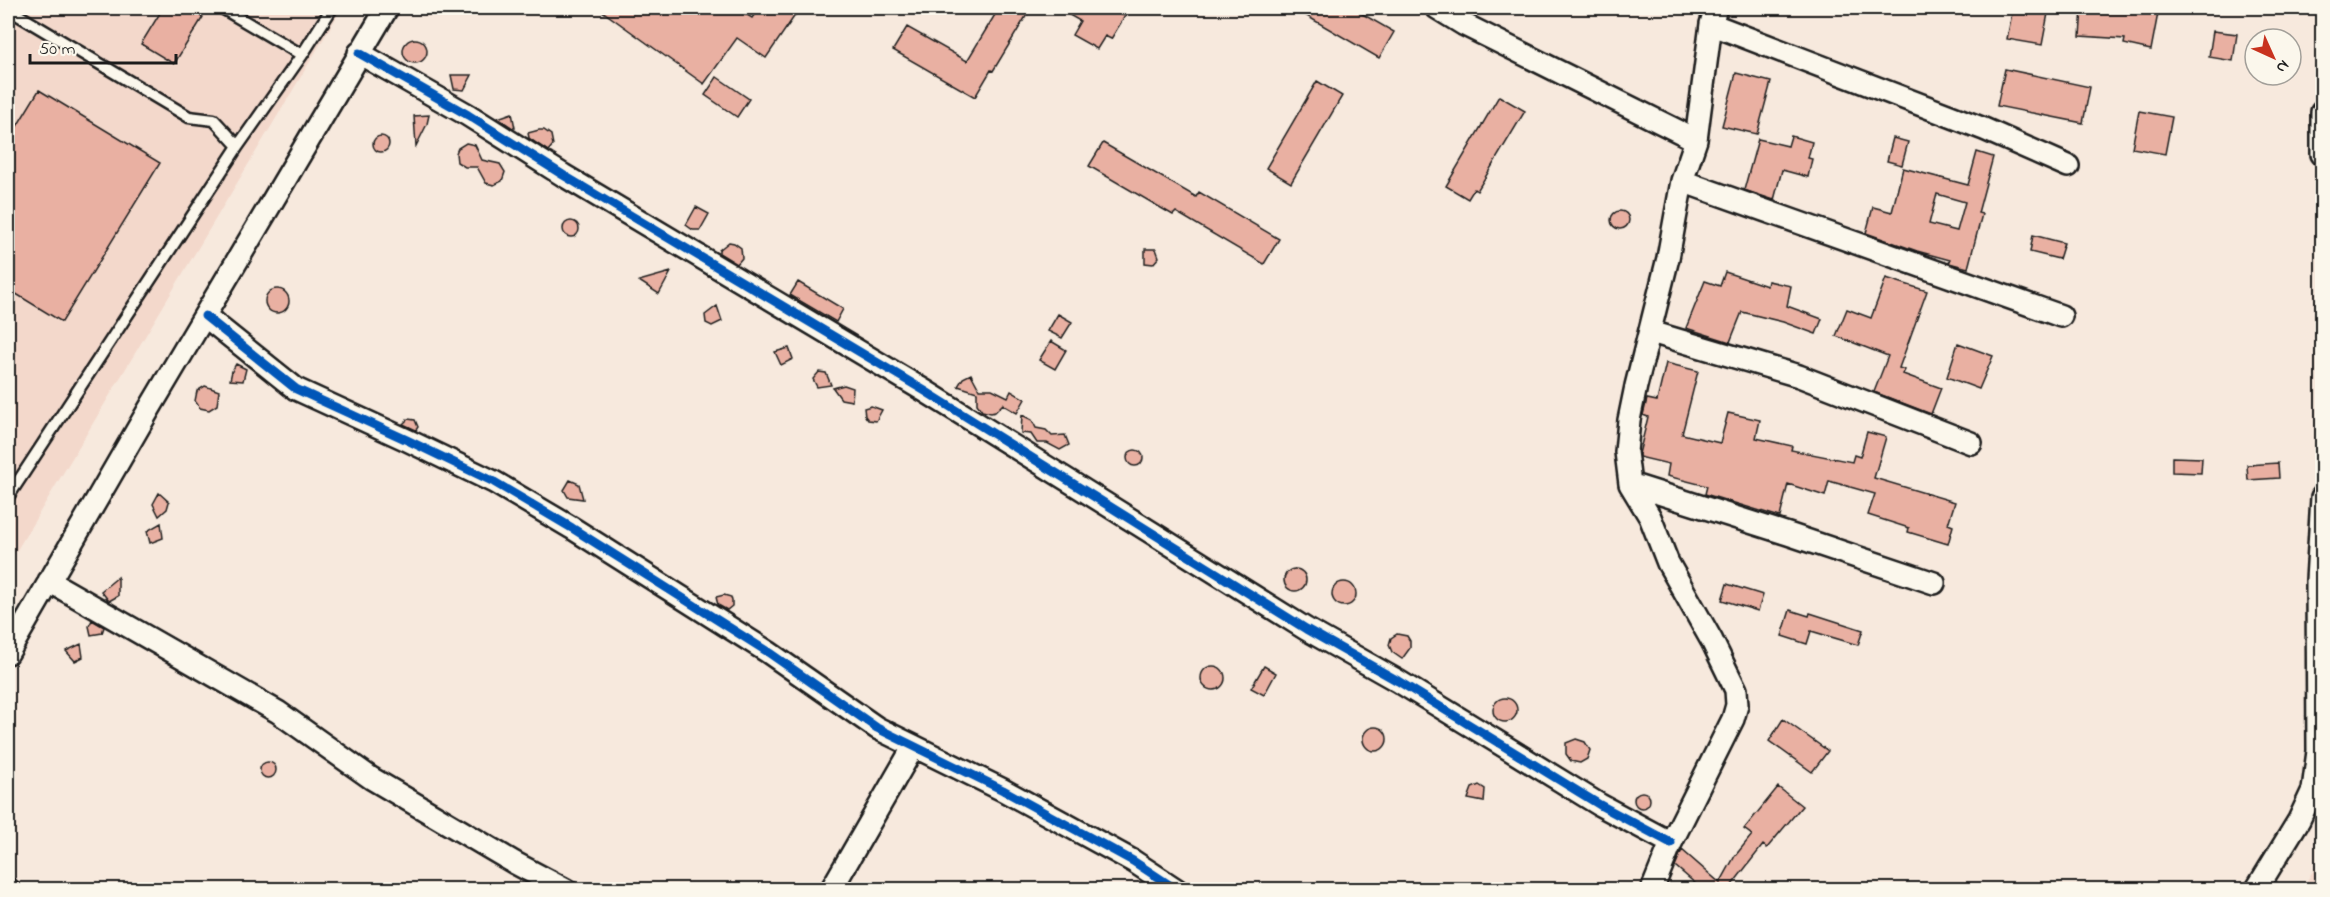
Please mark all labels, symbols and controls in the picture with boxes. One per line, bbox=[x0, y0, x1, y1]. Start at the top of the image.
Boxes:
scale bar bbox=[30, 27, 176, 65]
north arrow bbox=[2243, 27, 2303, 87]
text: 50 m bbox=[39, 37, 76, 63]
text: N bbox=[2270, 54, 2295, 79]

